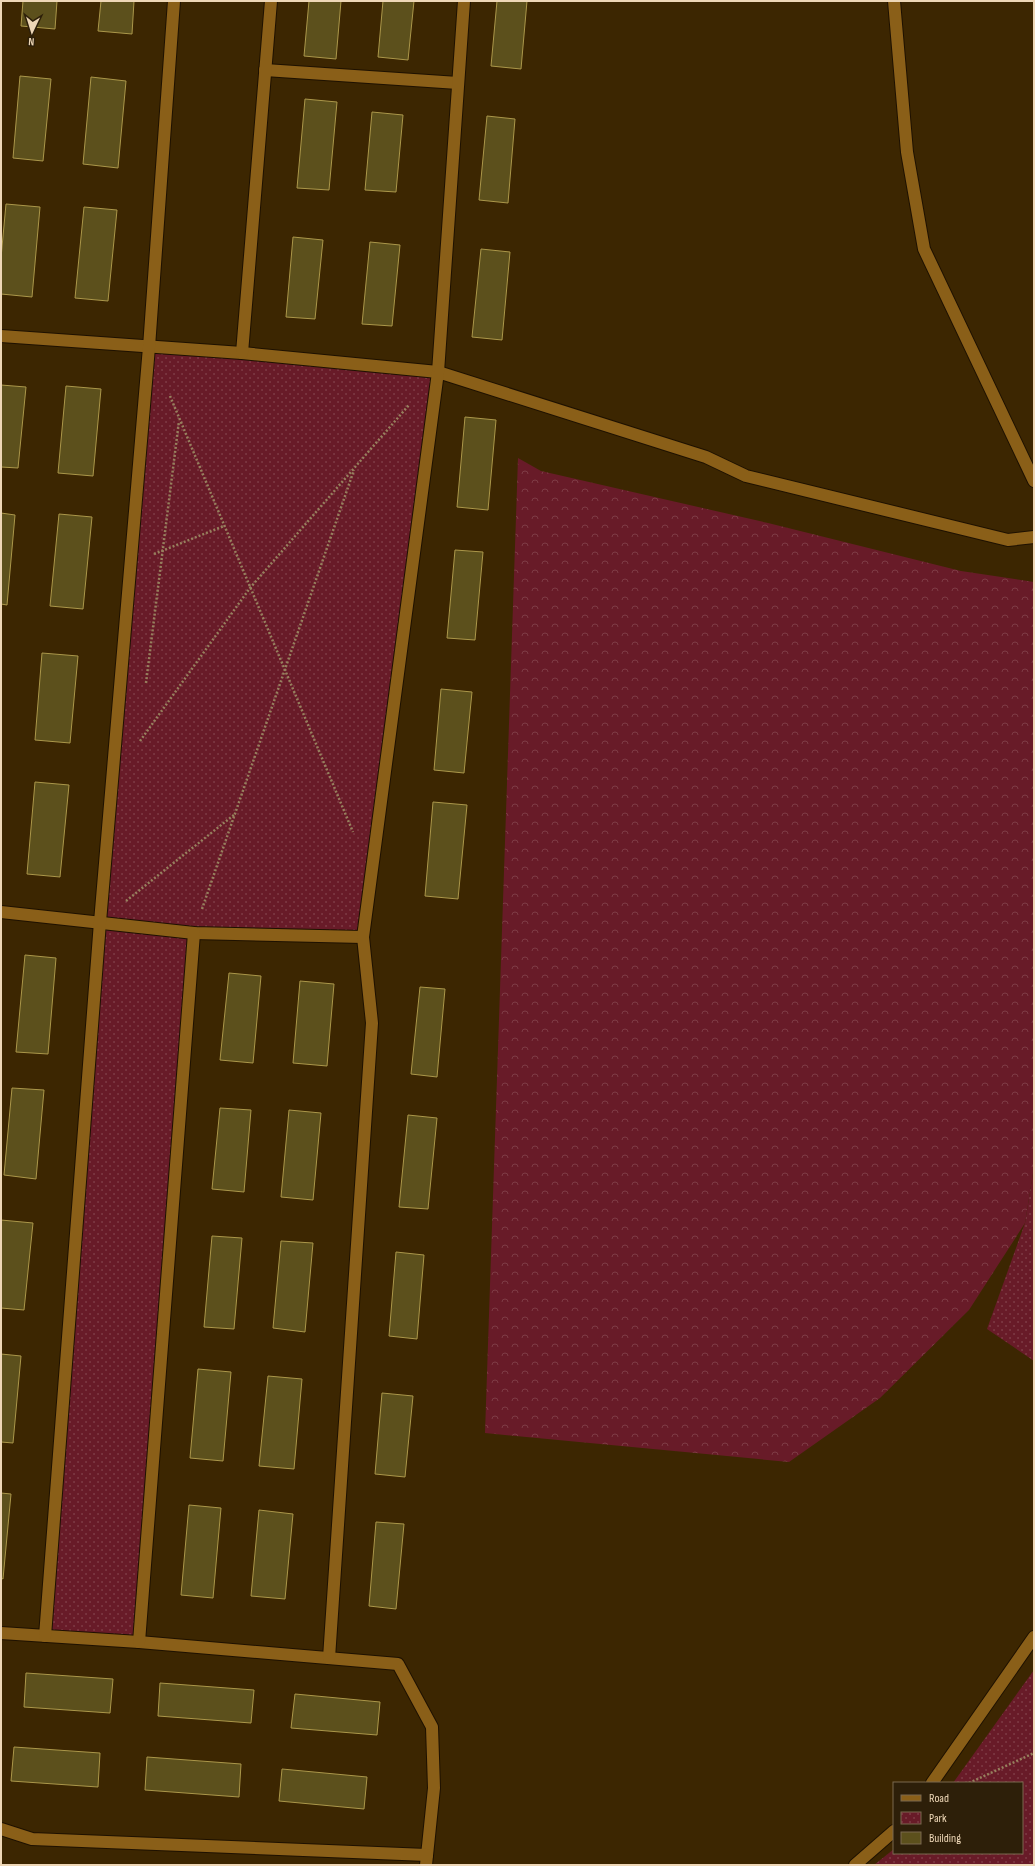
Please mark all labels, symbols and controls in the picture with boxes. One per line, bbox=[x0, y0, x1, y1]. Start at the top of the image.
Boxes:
north arrow bbox=[12, 12, 52, 52]
text: N bbox=[28, 35, 35, 48]
legend bbox=[893, 1782, 1023, 1854]
text: Road bbox=[929, 1791, 949, 1806]
text: Park bbox=[929, 1811, 947, 1826]
text: Building bbox=[929, 1831, 961, 1846]

